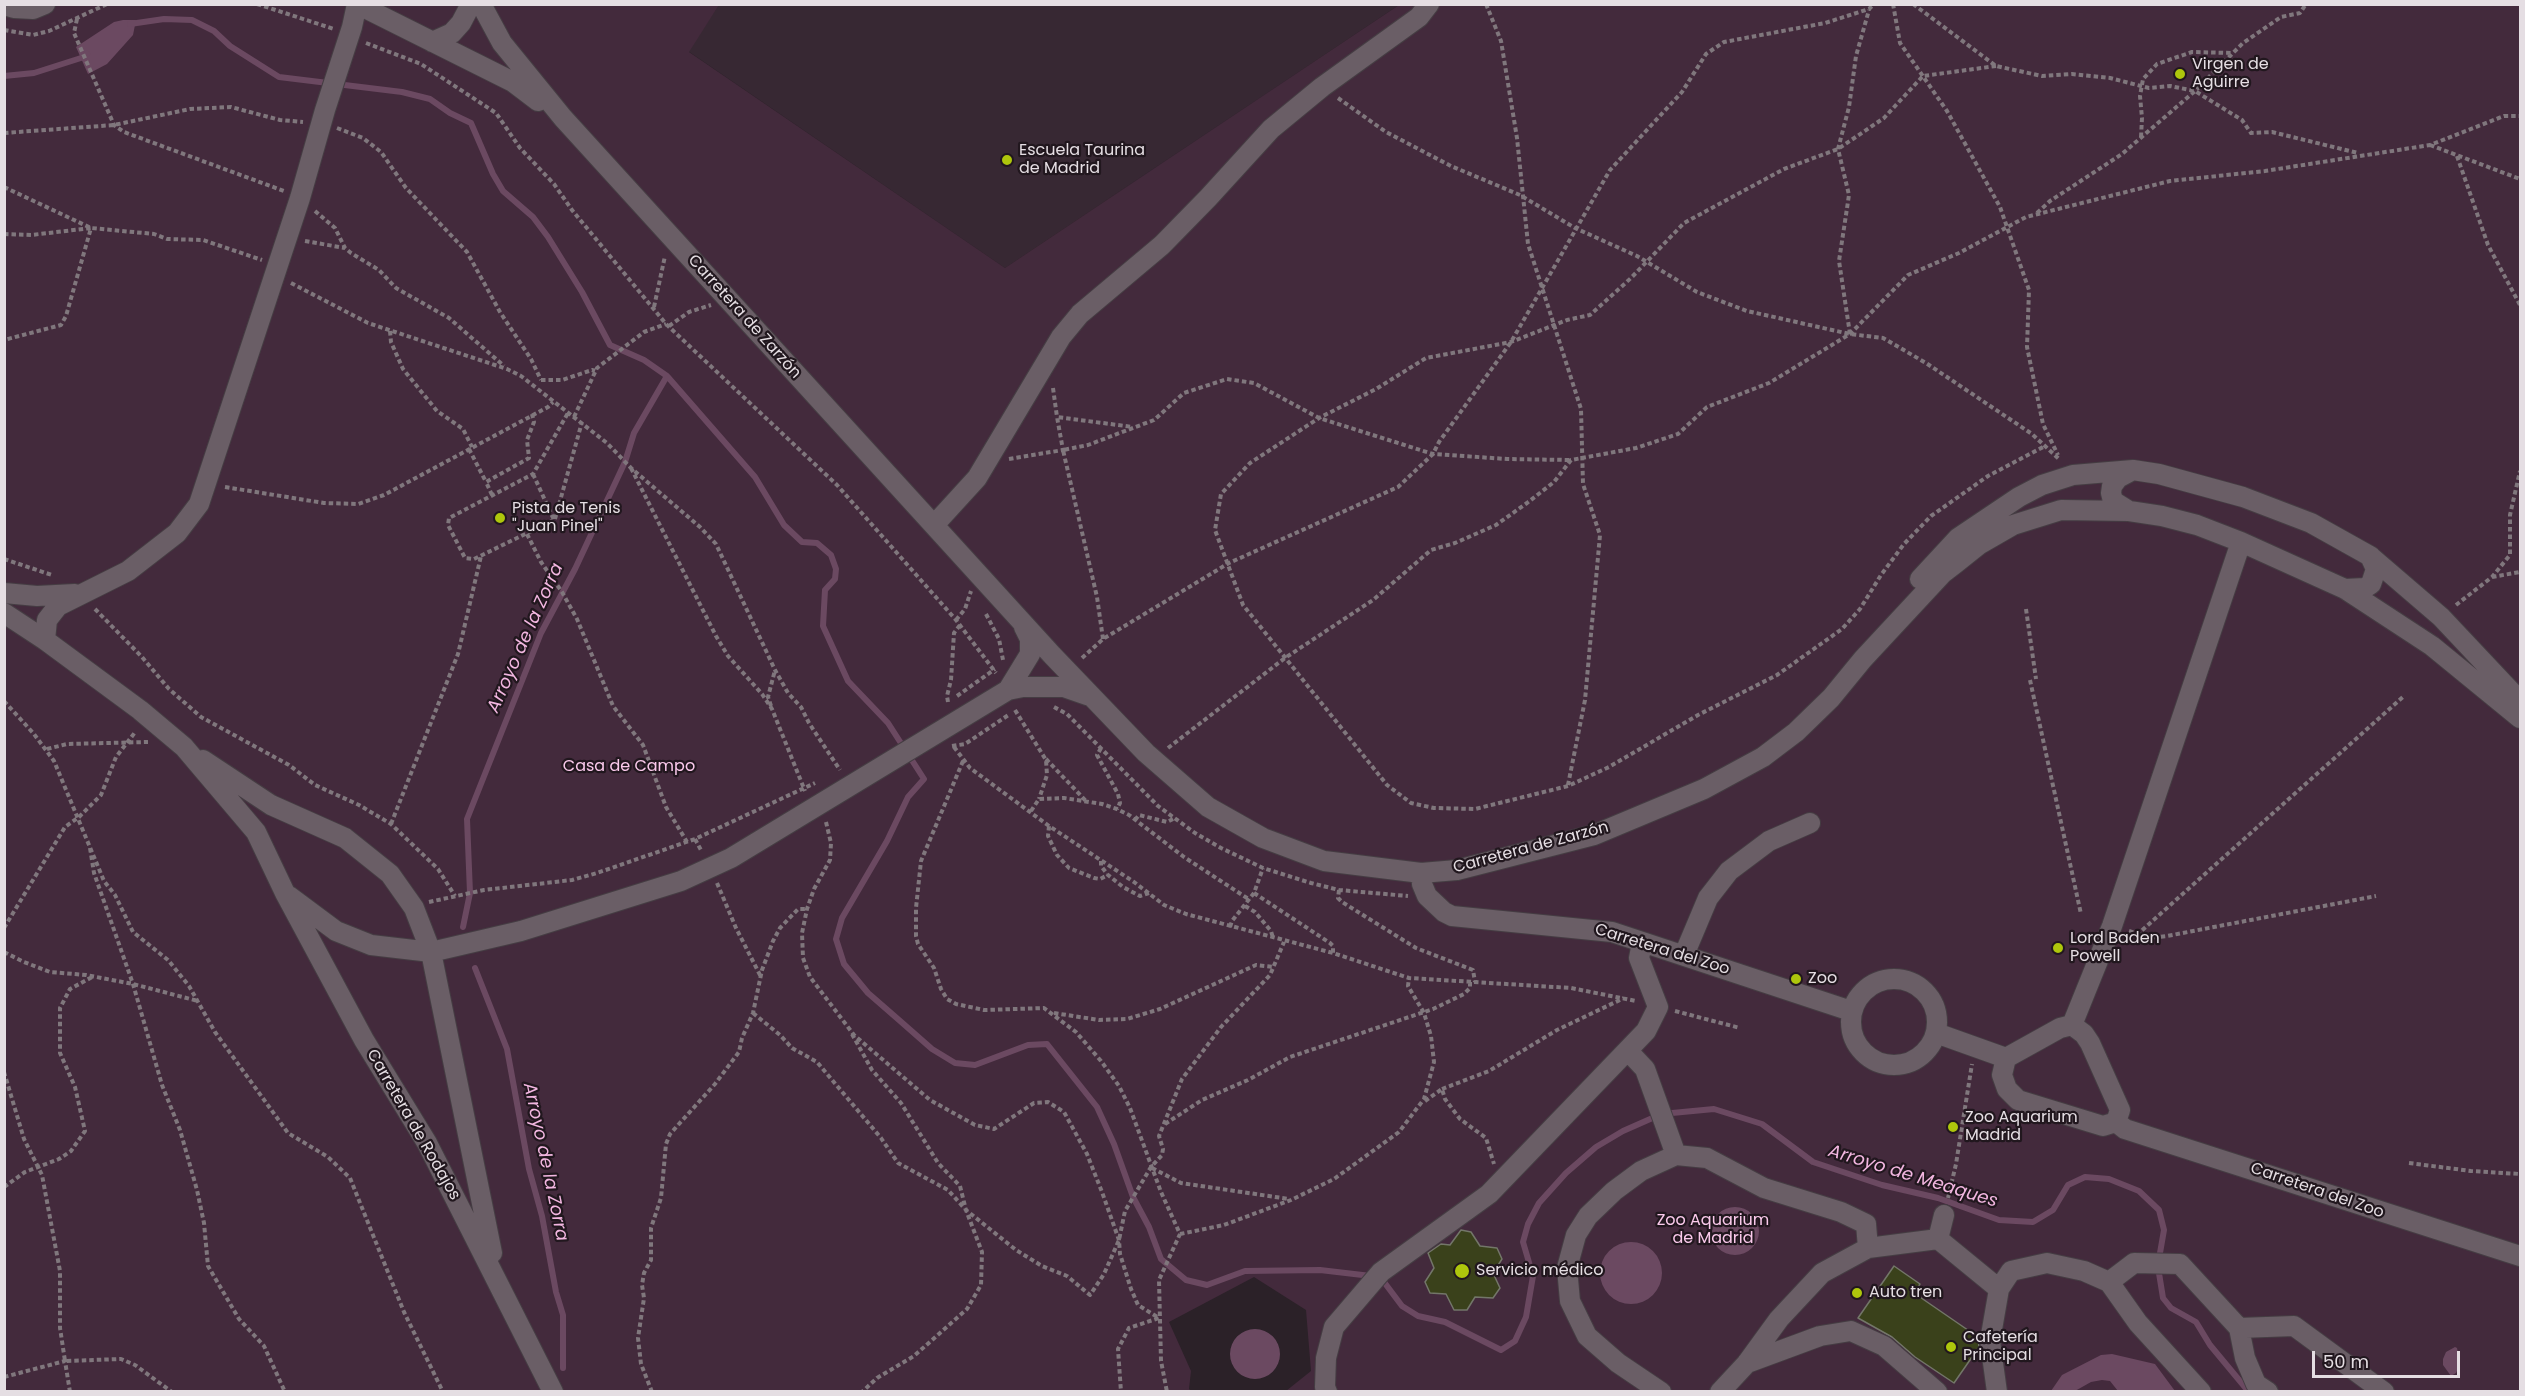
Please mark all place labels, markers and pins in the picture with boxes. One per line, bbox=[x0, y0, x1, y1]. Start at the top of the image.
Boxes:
place label: Virgen de Aguirre bbox=[2192, 55, 2269, 93]
marker: Virgen de Aguirre bbox=[2173, 67, 2187, 81]
place label: Escuela Taurina de Madrid bbox=[1019, 141, 1145, 179]
marker: Escuela Taurina de Madrid bbox=[1000, 153, 1014, 167]
place label: Pista de Tenis "Juan Pinel" bbox=[512, 499, 621, 537]
marker: Pista de Tenis "Juan Pinel" bbox=[493, 511, 507, 525]
place label: Lord Baden Powell bbox=[2070, 929, 2160, 967]
marker: Lord Baden Powell bbox=[2051, 941, 2065, 955]
place label: Zoo bbox=[1808, 969, 1837, 989]
marker: Zoo bbox=[1789, 972, 1803, 986]
place label: Zoo Aquarium Madrid bbox=[1965, 1108, 2078, 1146]
marker: Zoo Aquarium Madrid bbox=[1946, 1120, 1960, 1134]
place label: Servicio médico bbox=[1476, 1261, 1603, 1281]
marker: Servicio médico bbox=[1453, 1262, 1471, 1280]
place label: Auto tren bbox=[1869, 1283, 1942, 1303]
marker: Auto tren bbox=[1850, 1286, 1864, 1300]
place label: Cafetería Principal bbox=[1963, 1328, 2038, 1366]
marker: Cafetería Principal bbox=[1944, 1340, 1958, 1354]

